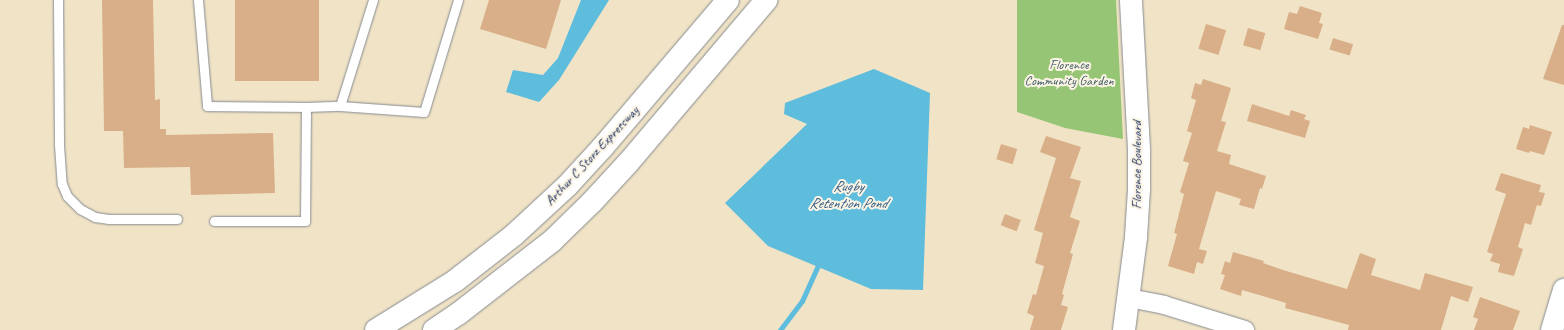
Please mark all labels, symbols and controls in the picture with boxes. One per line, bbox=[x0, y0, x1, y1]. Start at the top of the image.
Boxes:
park label: Florence Community Garden bbox=[1024, 57, 1114, 90]
street label: Arthur C Storz Expressway bbox=[541, 103, 643, 209]
street label: Florence Boulevard bbox=[1129, 121, 1145, 209]
water label: Rugby Retention Pond bbox=[809, 177, 887, 212]

